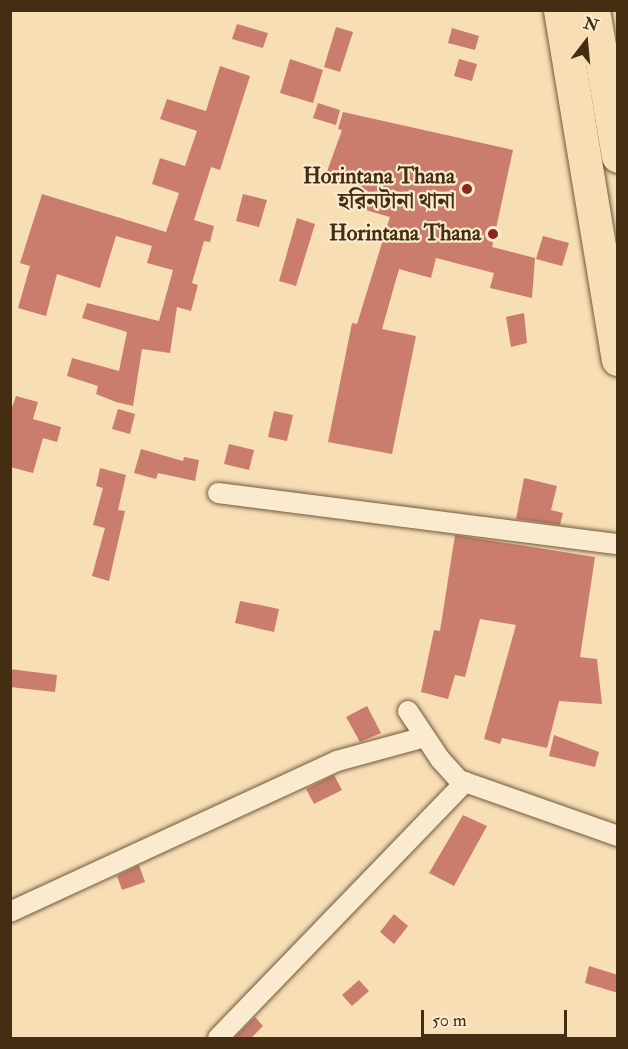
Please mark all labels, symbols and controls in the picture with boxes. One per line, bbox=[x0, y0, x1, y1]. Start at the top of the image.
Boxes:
north arrow bbox=[556, 12, 616, 72]
text: N bbox=[581, 13, 601, 36]
place label: Horintana Thana হরিনটানা থানা bbox=[303, 163, 455, 214]
marker: Horintana Thana হরিনটানা থানা bbox=[460, 182, 474, 196]
place label: Horintana Thana bbox=[329, 221, 481, 247]
marker: Horintana Thana bbox=[486, 227, 500, 241]
scale bar bbox=[424, 998, 570, 1036]
text: 50 m bbox=[432, 1009, 467, 1032]

